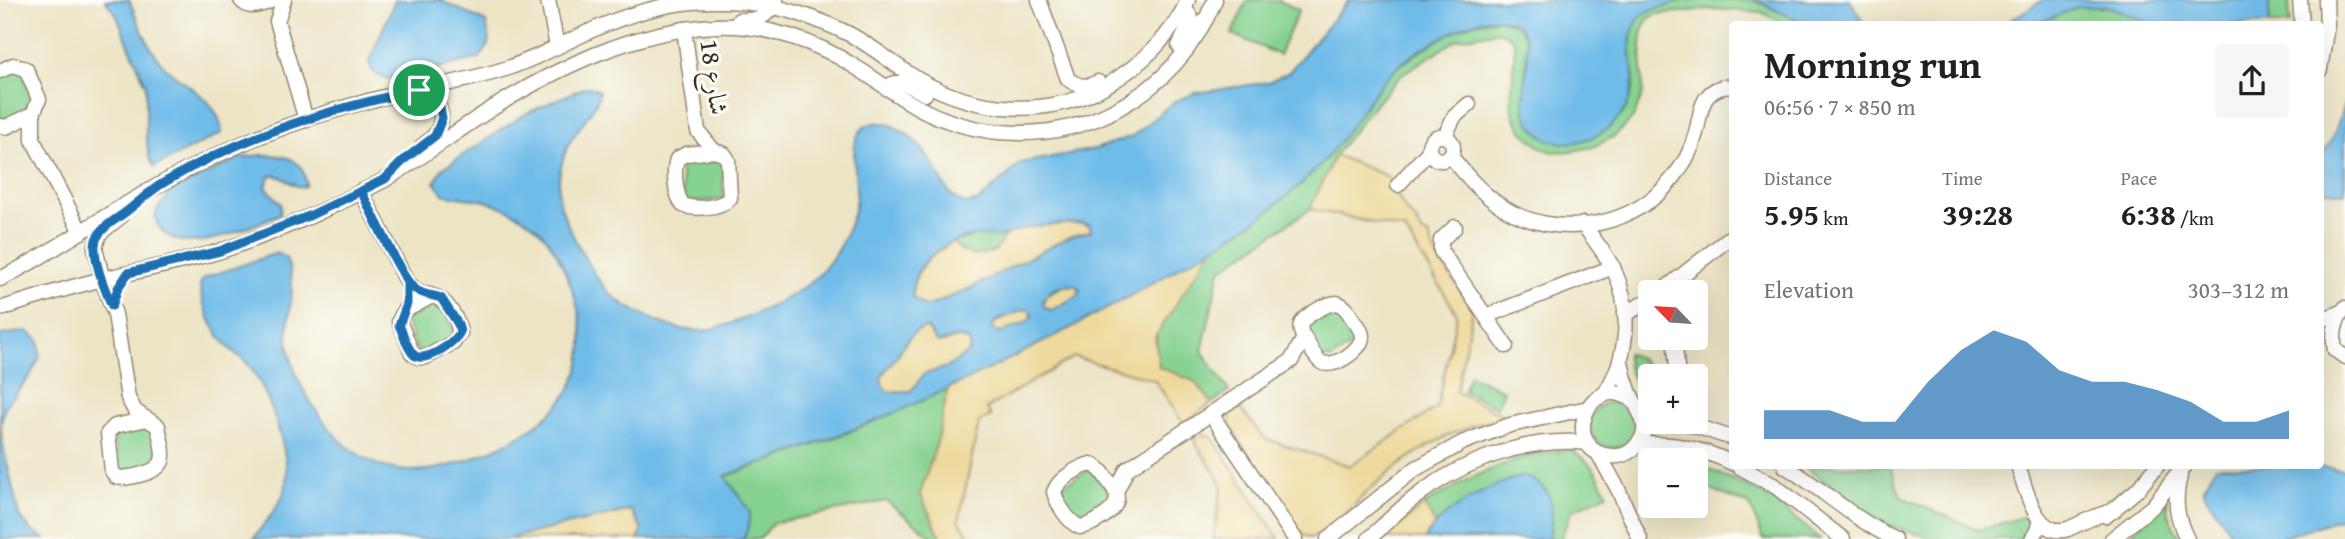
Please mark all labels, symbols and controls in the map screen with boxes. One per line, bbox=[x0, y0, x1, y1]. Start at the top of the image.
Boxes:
text: Morning run bbox=[1764, 36, 1981, 92]
street label: شارع 18 bbox=[687, 37, 740, 118]
button: share bbox=[2215, 44, 2289, 118]
pin bbox=[389, 60, 449, 120]
icon: arrive bbox=[400, 71, 438, 109]
text: 06:56 · 7 × 850 m bbox=[1764, 90, 1916, 123]
text: Distance bbox=[1764, 164, 1832, 192]
text: Time bbox=[1942, 164, 1983, 192]
text: Pace bbox=[2121, 164, 2157, 192]
text: 5.95 bbox=[1764, 192, 1819, 236]
text: 39:28 bbox=[1942, 192, 2013, 236]
text: 6:38 bbox=[2121, 192, 2176, 236]
text: km bbox=[1819, 204, 1848, 232]
text: /km bbox=[2176, 204, 2214, 232]
text: Elevation bbox=[1764, 273, 1854, 306]
text: 303–312 m bbox=[2188, 273, 2289, 306]
north arrow bbox=[1638, 280, 1708, 350]
map controls bbox=[1638, 280, 1708, 518]
button: + bbox=[1638, 364, 1708, 434]
button: − bbox=[1638, 448, 1708, 518]

